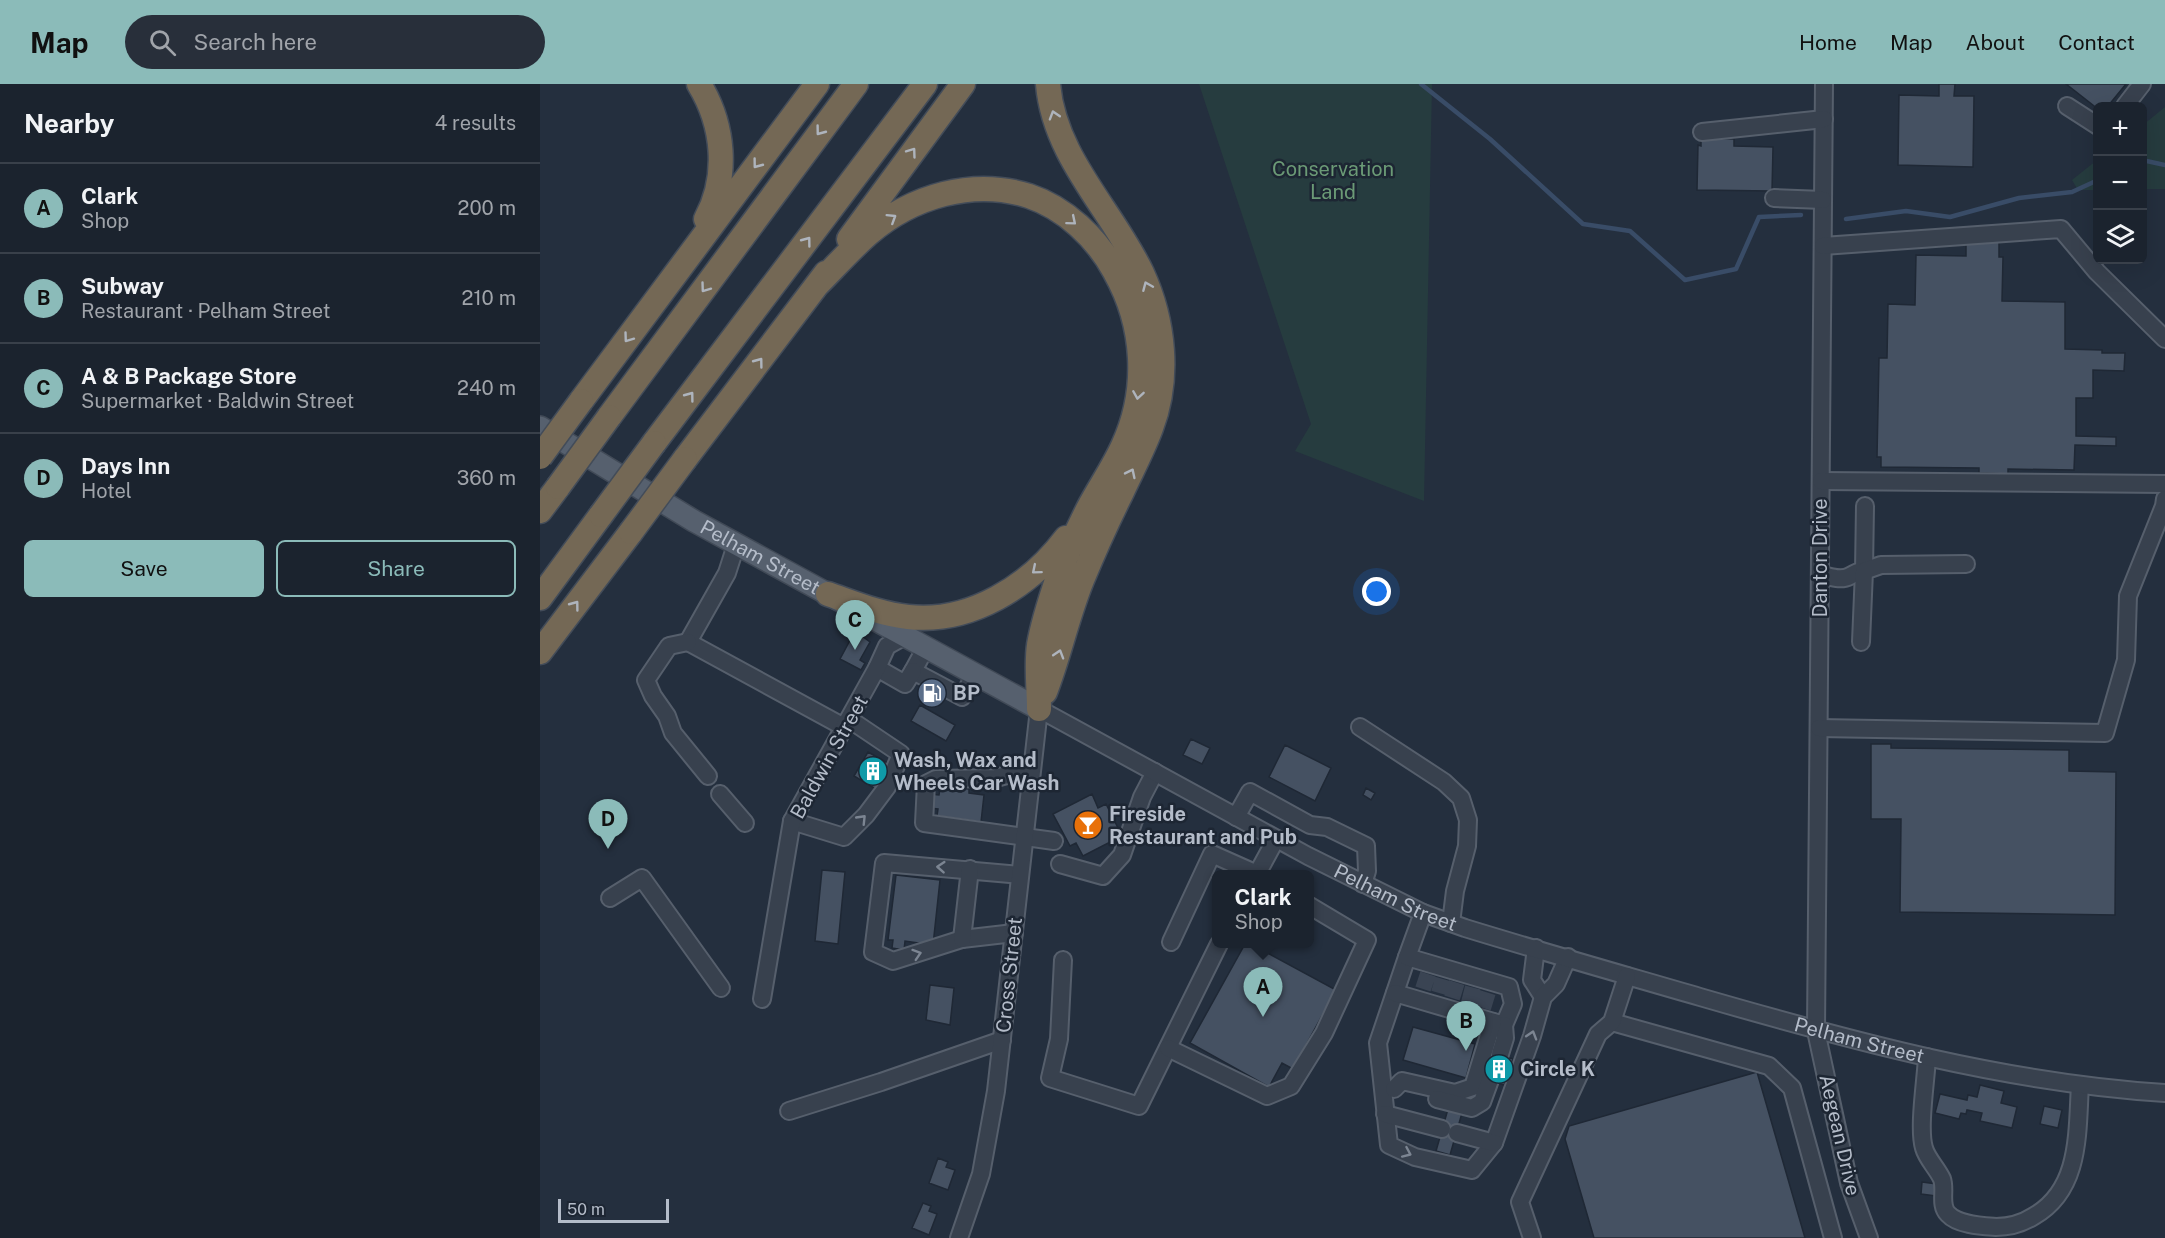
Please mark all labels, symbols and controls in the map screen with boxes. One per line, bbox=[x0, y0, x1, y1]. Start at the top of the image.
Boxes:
search box bbox=[125, 15, 545, 69]
text: Map bbox=[30, 26, 89, 59]
icon: search bbox=[146, 26, 179, 59]
text: Search here bbox=[194, 29, 317, 55]
text: Home bbox=[1799, 30, 1857, 55]
text: Map bbox=[1890, 30, 1933, 55]
text: About bbox=[1966, 30, 2025, 55]
text: Contact bbox=[2058, 30, 2135, 55]
map controls bbox=[2093, 102, 2147, 264]
button: + bbox=[2093, 102, 2147, 156]
text: Nearby bbox=[24, 108, 114, 139]
one-way arrow bbox=[1049, 110, 1061, 121]
text: 4 results bbox=[435, 111, 516, 135]
one-way arrow bbox=[817, 124, 828, 135]
one-way arrow bbox=[905, 148, 916, 159]
button: − bbox=[2093, 156, 2147, 210]
park label: Conservation Land bbox=[1272, 157, 1394, 204]
one-way arrow bbox=[754, 158, 765, 169]
text: Clark bbox=[81, 183, 138, 209]
text: A bbox=[36, 196, 51, 220]
text: 200 m bbox=[458, 196, 516, 220]
text: Shop bbox=[81, 209, 129, 233]
button: layers bbox=[2093, 210, 2147, 264]
one-way arrow bbox=[1065, 214, 1076, 225]
one-way arrow bbox=[885, 215, 896, 226]
one-way arrow bbox=[800, 236, 811, 247]
text: Subway bbox=[81, 273, 164, 299]
one-way arrow bbox=[701, 281, 712, 292]
one-way arrow bbox=[1142, 281, 1154, 292]
text: B bbox=[37, 286, 50, 310]
text: 210 m bbox=[462, 286, 516, 310]
text: Restaurant · Pelham Street bbox=[81, 299, 330, 323]
one-way arrow bbox=[624, 331, 635, 342]
one-way arrow bbox=[751, 358, 762, 369]
text: A & B Package Store bbox=[81, 363, 297, 389]
text: C bbox=[36, 376, 51, 400]
text: 240 m bbox=[457, 376, 516, 400]
text: Supermarket · Baldwin Street bbox=[81, 389, 354, 413]
one-way arrow bbox=[1133, 391, 1145, 400]
one-way arrow bbox=[682, 392, 693, 403]
text: Days Inn bbox=[81, 453, 170, 479]
text: D bbox=[36, 466, 51, 490]
text: 360 m bbox=[457, 466, 516, 490]
one-way arrow bbox=[1124, 469, 1135, 479]
text: Hotel bbox=[81, 479, 132, 503]
street label: Danton Drive bbox=[1808, 498, 1832, 618]
street label: Pelham Street bbox=[696, 515, 825, 600]
button: Save bbox=[24, 540, 264, 597]
button: Share bbox=[276, 540, 516, 597]
one-way arrow bbox=[1032, 563, 1043, 574]
your location bbox=[1362, 577, 1391, 606]
pin: C bbox=[836, 600, 874, 650]
one-way arrow bbox=[568, 601, 579, 612]
one-way arrow bbox=[1052, 649, 1064, 660]
fuel station icon: BP bbox=[916, 677, 948, 709]
place label: BP bbox=[953, 681, 980, 705]
street label: Baldwin Street bbox=[785, 691, 873, 823]
place label: Wash, Wax and Wheels Car Wash bbox=[894, 748, 1059, 795]
building icon: Wash, Wax and Wheels Car Wash bbox=[857, 755, 889, 787]
pin: D bbox=[588, 800, 628, 849]
place label: Fireside Restaurant and Pub bbox=[1109, 802, 1297, 849]
bar icon: Fireside Restaurant and Pub bbox=[1072, 809, 1104, 841]
one-way arrow bbox=[855, 815, 866, 825]
street label: Pelham Street bbox=[1330, 859, 1460, 936]
one-way arrow bbox=[937, 861, 946, 874]
popup bbox=[1212, 870, 1314, 948]
text: Clark bbox=[1234, 884, 1292, 910]
text: Shop bbox=[1234, 910, 1283, 934]
street label: Cross Street bbox=[991, 916, 1027, 1034]
one-way arrow bbox=[911, 948, 922, 961]
pin: A bbox=[1244, 968, 1282, 1017]
pin: B bbox=[1446, 1002, 1486, 1051]
street label: Pelham Street bbox=[1792, 1012, 1927, 1068]
one-way arrow bbox=[1524, 1030, 1537, 1041]
building icon: Circle K bbox=[1483, 1053, 1515, 1085]
place label: Circle K bbox=[1520, 1057, 1595, 1081]
street label: Aegean Drive bbox=[1814, 1072, 1866, 1198]
one-way arrow bbox=[1401, 1146, 1412, 1158]
scale bar bbox=[558, 1196, 669, 1224]
text: 50 m bbox=[567, 1200, 605, 1219]

